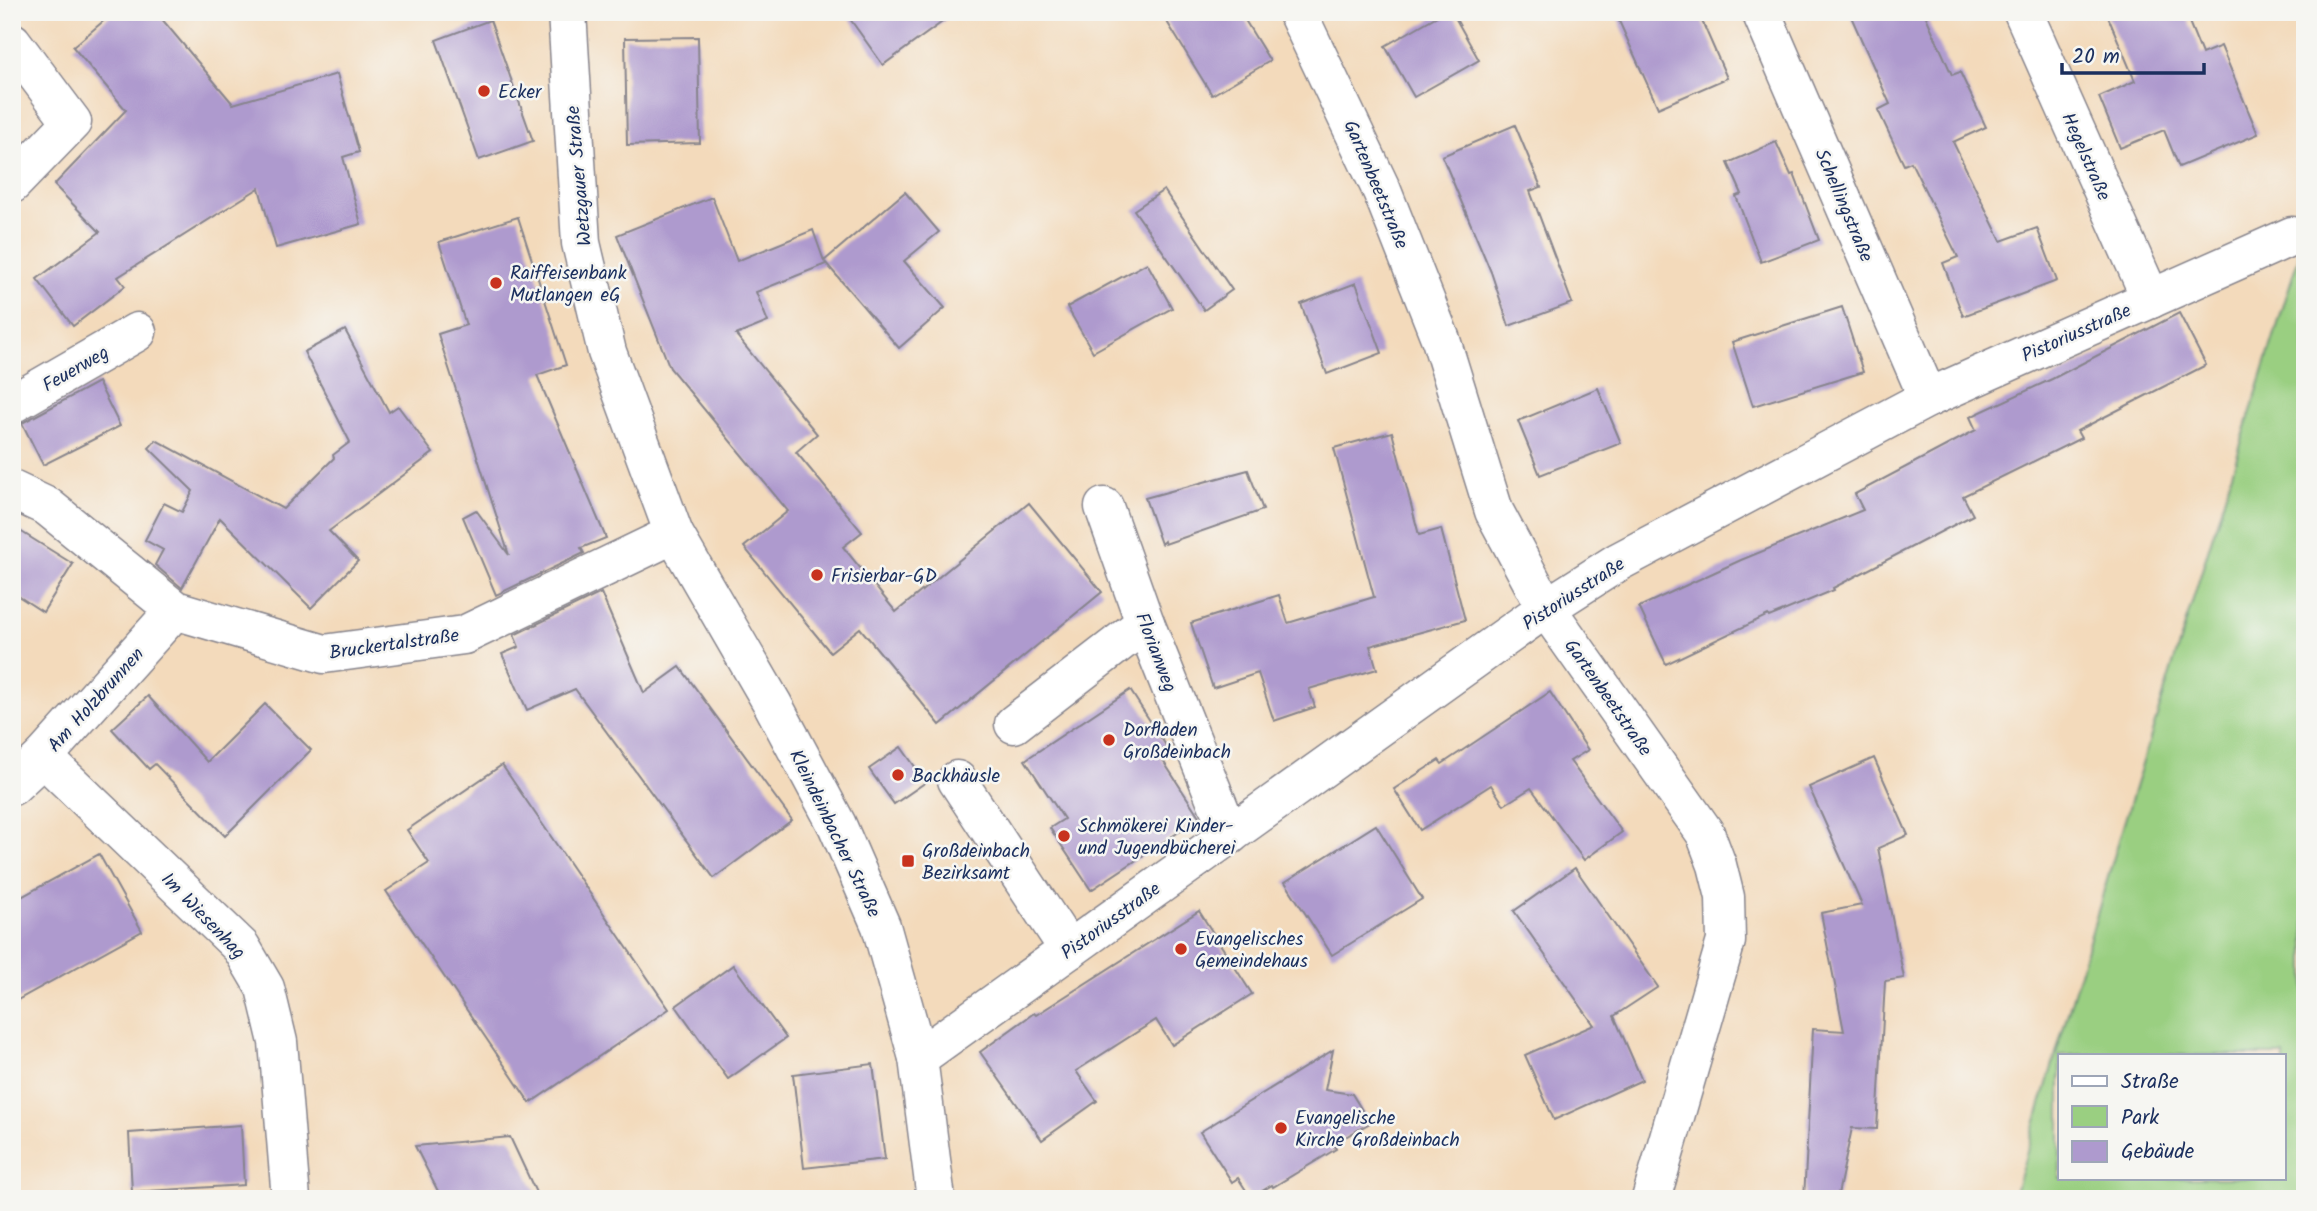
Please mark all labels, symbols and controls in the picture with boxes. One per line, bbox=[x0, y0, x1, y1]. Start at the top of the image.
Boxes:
scale bar bbox=[2062, 32, 2203, 76]
text: 20 m bbox=[2072, 41, 2120, 74]
place label: Ecker bbox=[498, 78, 543, 108]
marker: Ecker bbox=[476, 83, 492, 99]
street label: Wetzgauer Straße bbox=[559, 104, 601, 247]
street label: Hegelstraße bbox=[2052, 108, 2118, 206]
street label: Gartenbeetstraße bbox=[1334, 116, 1416, 254]
street label: Schellingstraße bbox=[1806, 144, 1881, 268]
place label: Raiffeisenbank Mutlangen eG bbox=[510, 259, 627, 311]
marker: Raiffeisenbank Mutlangen eG bbox=[488, 275, 504, 291]
street label: Pistoriusstraße bbox=[2017, 296, 2137, 371]
street label: Feuerweg bbox=[37, 339, 115, 401]
street label: Pistoriusstraße bbox=[1517, 550, 1632, 639]
place label: Frisierbar-GD bbox=[831, 562, 937, 592]
marker: Frisierbar-GD bbox=[809, 567, 825, 583]
street label: Florianweg bbox=[1126, 608, 1184, 697]
street label: Bruckertalstraße bbox=[327, 621, 462, 669]
street label: Gartenbeetstraße bbox=[1556, 633, 1659, 763]
street label: Am Holzbrunnen bbox=[41, 641, 152, 760]
place label: Dorfladen Großdeinbach bbox=[1123, 716, 1231, 768]
marker: Dorfladen Großdeinbach bbox=[1101, 732, 1117, 748]
street label: Kleindeinbacher Straße bbox=[780, 745, 888, 924]
place label: Backhäusle bbox=[912, 762, 1000, 792]
marker: Backhäusle bbox=[890, 767, 906, 783]
place label: Schmökerei Kinder- und Jugendbücherei bbox=[1078, 812, 1237, 864]
marker: Schmökerei Kinder- und Jugendbücherei bbox=[1056, 828, 1072, 844]
place label: Großdeinbach Bezirksamt bbox=[922, 837, 1030, 889]
marker: Großdeinbach Bezirksamt bbox=[900, 853, 916, 869]
street label: Im Wiesenhag bbox=[153, 866, 252, 967]
street label: Pistoriusstraße bbox=[1055, 875, 1168, 968]
place label: Evangelisches Gemeindehaus bbox=[1195, 925, 1308, 977]
marker: Evangelisches Gemeindehaus bbox=[1173, 941, 1189, 957]
legend bbox=[2058, 1054, 2286, 1180]
text: Straße bbox=[2121, 1066, 2179, 1099]
text: Park bbox=[2121, 1102, 2159, 1135]
place label: Evangelische Kirche Großdeinbach bbox=[1295, 1104, 1460, 1156]
marker: Evangelische Kirche Großdeinbach bbox=[1273, 1120, 1289, 1136]
text: Gebäude bbox=[2121, 1136, 2195, 1169]

